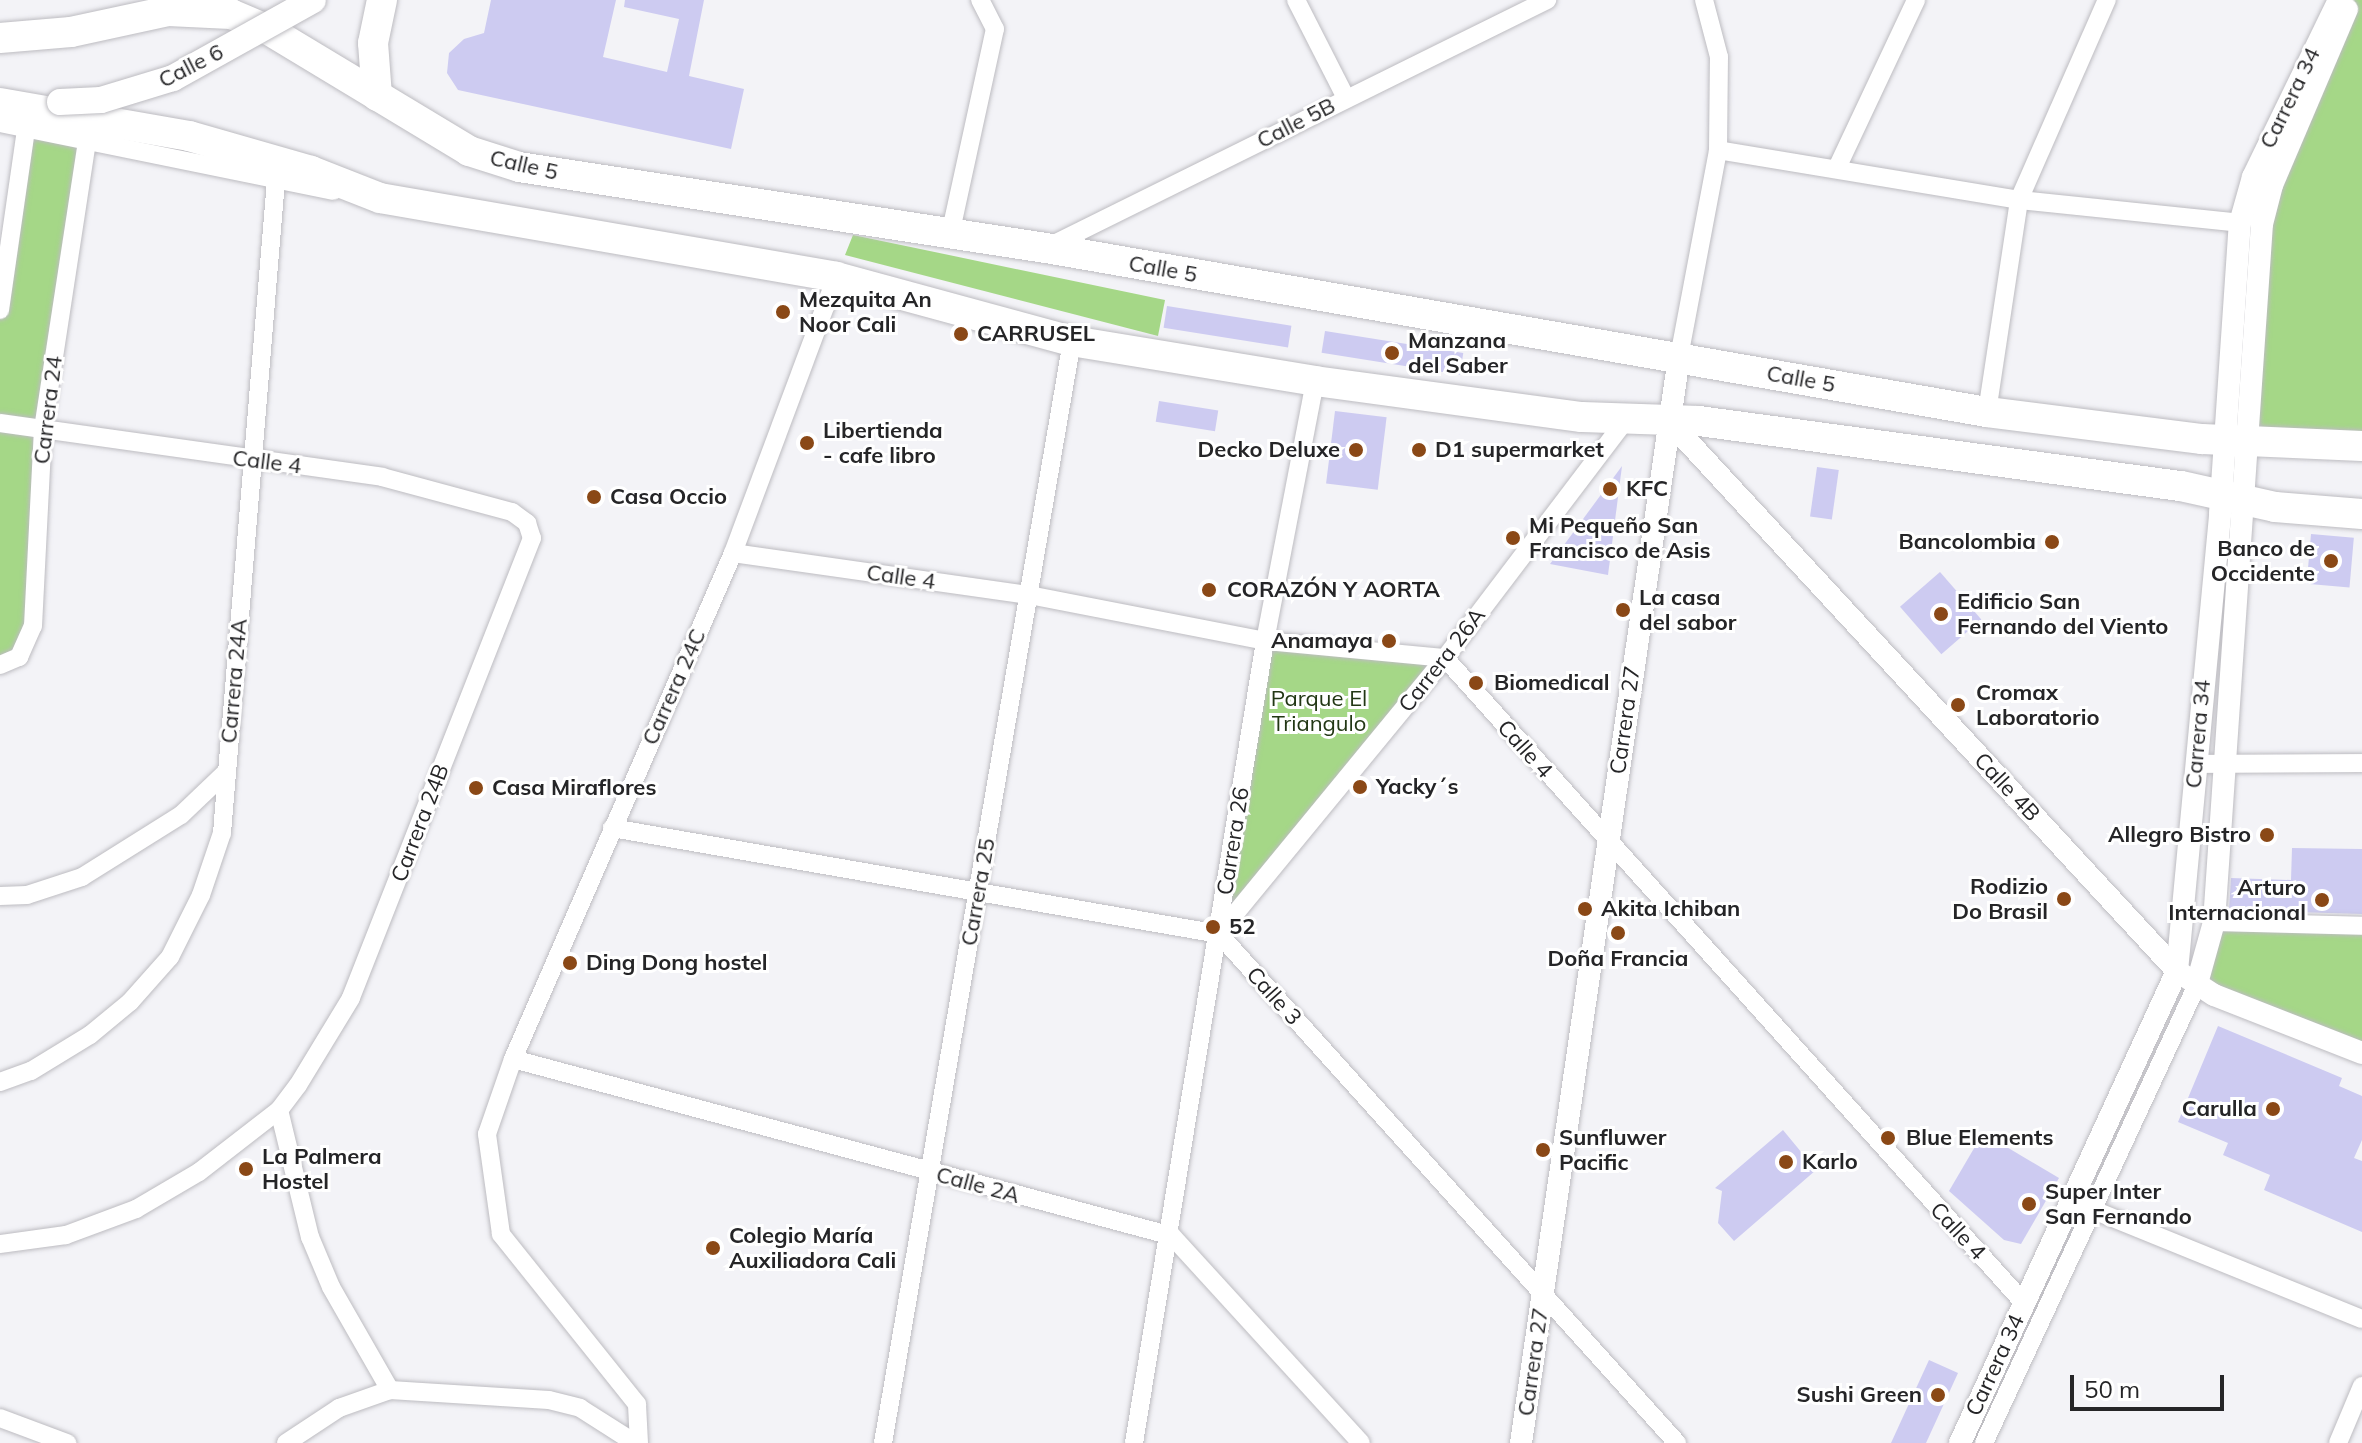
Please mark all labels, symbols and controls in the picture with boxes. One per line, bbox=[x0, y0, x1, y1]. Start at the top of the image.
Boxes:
street label: Calle 6 bbox=[154, 39, 228, 93]
street label: Carrera 34 bbox=[2254, 43, 2326, 153]
street label: Calle 5B bbox=[1252, 92, 1340, 154]
street label: Calle 5 bbox=[487, 144, 561, 186]
street label: Calle 5 bbox=[1127, 250, 1199, 288]
place label: Mezquita An Noor Cali bbox=[799, 286, 932, 338]
marker: Mezquita An Noor Cali bbox=[774, 303, 792, 321]
place label: CARRUSEL bbox=[977, 321, 1095, 347]
marker: CARRUSEL bbox=[952, 325, 970, 343]
place label: Manzana del Saber bbox=[1408, 327, 1508, 378]
marker: Manzana del Saber bbox=[1383, 344, 1401, 362]
street label: Carrera 24 bbox=[28, 354, 68, 466]
street label: Calle 5 bbox=[1765, 360, 1837, 398]
place label: Libertienda - cafe libro bbox=[823, 417, 943, 468]
marker: Libertienda - cafe libro bbox=[798, 434, 816, 452]
place label: Decko Deluxe bbox=[1198, 437, 1340, 463]
place label: D1 supermarket bbox=[1435, 437, 1604, 463]
marker: Decko Deluxe bbox=[1347, 441, 1365, 459]
marker: D1 supermarket bbox=[1410, 441, 1428, 459]
street label: Calle 4 bbox=[231, 445, 303, 479]
place label: KFC bbox=[1626, 476, 1668, 502]
marker: KFC bbox=[1601, 480, 1619, 498]
place label: Casa Occio bbox=[610, 484, 727, 510]
marker: Casa Occio bbox=[585, 488, 603, 506]
place label: Mi Pequeño San Francisco de Asis bbox=[1529, 512, 1710, 564]
marker: Mi Pequeño San Francisco de Asis bbox=[1504, 529, 1522, 547]
place label: Bancolombia bbox=[1898, 529, 2036, 555]
marker: Bancolombia bbox=[2043, 533, 2061, 551]
place label: Banco de Occidente bbox=[2211, 535, 2315, 586]
marker: Banco de Occidente bbox=[2322, 552, 2340, 570]
street label: Calle 4 bbox=[865, 559, 937, 595]
place label: CORAZÓN Y AORTA bbox=[1227, 577, 1440, 603]
marker: CORAZÓN Y AORTA bbox=[1198, 579, 1220, 601]
place label: La casa del sabor bbox=[1639, 584, 1736, 636]
place label: Edificio San Fernando del Viento bbox=[1957, 588, 2168, 640]
marker: La casa del sabor bbox=[1614, 601, 1632, 619]
street label: Carrera 26A bbox=[1393, 603, 1491, 717]
marker: Edificio San Fernando del Viento bbox=[1932, 605, 1950, 623]
street label: Carrera 24A bbox=[215, 618, 253, 744]
street label: Carrera 24C bbox=[637, 625, 711, 749]
place label: Anamaya bbox=[1271, 628, 1373, 654]
marker: Anamaya bbox=[1380, 632, 1398, 650]
street label: Carrera 27 bbox=[1604, 664, 1646, 776]
place label: Biomedical bbox=[1494, 670, 1610, 696]
marker: Biomedical bbox=[1465, 672, 1487, 694]
place label: Cromax Laboratorio bbox=[1976, 679, 2099, 730]
street label: Carrera 34 bbox=[2180, 679, 2216, 789]
park label: Parque El Triangulo bbox=[1271, 685, 1367, 736]
marker: Cromax Laboratorio bbox=[1947, 694, 1969, 716]
street label: Calle 4 bbox=[1492, 714, 1558, 784]
street label: Calle 4B bbox=[1969, 747, 2045, 827]
street label: Carrera 24B bbox=[385, 760, 455, 886]
place label: Yacky´s bbox=[1376, 774, 1459, 800]
place label: Casa Miraflores bbox=[492, 775, 656, 801]
marker: Yacky´s bbox=[1351, 778, 1369, 796]
marker: Casa Miraflores bbox=[467, 779, 485, 797]
street label: Carrera 26 bbox=[1211, 785, 1255, 897]
place label: Allegro Bistro bbox=[2108, 822, 2251, 848]
marker: Allegro Bistro bbox=[2258, 826, 2276, 844]
street label: Carrera 25 bbox=[956, 836, 1000, 948]
place label: Rodizio Do Brasil bbox=[1952, 873, 2048, 924]
place label: Arturo Internacional bbox=[2168, 874, 2306, 926]
marker: Rodizio Do Brasil bbox=[2055, 890, 2073, 908]
marker: Arturo Internacional bbox=[2313, 891, 2331, 909]
place label: Akita Ichiban bbox=[1601, 896, 1740, 922]
marker: Akita Ichiban bbox=[1576, 900, 1594, 918]
place label: 52 bbox=[1229, 914, 1255, 940]
marker: 52 bbox=[1204, 918, 1222, 936]
marker: Doña Francia bbox=[1609, 924, 1627, 942]
place label: Doña Francia bbox=[1548, 946, 1688, 972]
place label: Ding Dong hostel bbox=[586, 950, 767, 976]
marker: Ding Dong hostel bbox=[561, 954, 579, 972]
street label: Calle 3 bbox=[1241, 961, 1307, 1031]
place label: Carulla bbox=[2182, 1096, 2257, 1122]
marker: Carulla bbox=[2264, 1100, 2282, 1118]
place label: Sunfluwer Pacific bbox=[1559, 1124, 1666, 1176]
place label: Blue Elements bbox=[1906, 1125, 2053, 1151]
marker: Blue Elements bbox=[1877, 1127, 1899, 1149]
marker: Sunfluwer Pacific bbox=[1534, 1141, 1552, 1159]
place label: La Palmera Hostel bbox=[262, 1143, 382, 1194]
place label: Karlo bbox=[1802, 1149, 1858, 1175]
marker: Karlo bbox=[1777, 1153, 1795, 1171]
marker: La Palmera Hostel bbox=[237, 1160, 255, 1178]
street label: Calle 2A bbox=[933, 1161, 1023, 1209]
place label: Super Inter San Fernando bbox=[2045, 1178, 2192, 1230]
marker: Super Inter San Fernando bbox=[2020, 1195, 2038, 1213]
street label: Calle 4 bbox=[1925, 1197, 1991, 1265]
place label: Colegio María Auxiliadora Cali bbox=[729, 1222, 896, 1274]
marker: Colegio María Auxiliadora Cali bbox=[704, 1239, 722, 1257]
street label: Carrera 27 bbox=[1512, 1306, 1554, 1418]
street label: Carrera 34 bbox=[1960, 1310, 2030, 1420]
scale bar bbox=[2074, 1359, 2228, 1409]
text: 50 m bbox=[2084, 1374, 2140, 1404]
place label: Sushi Green bbox=[1797, 1382, 1922, 1408]
marker: Sushi Green bbox=[1929, 1386, 1947, 1404]

